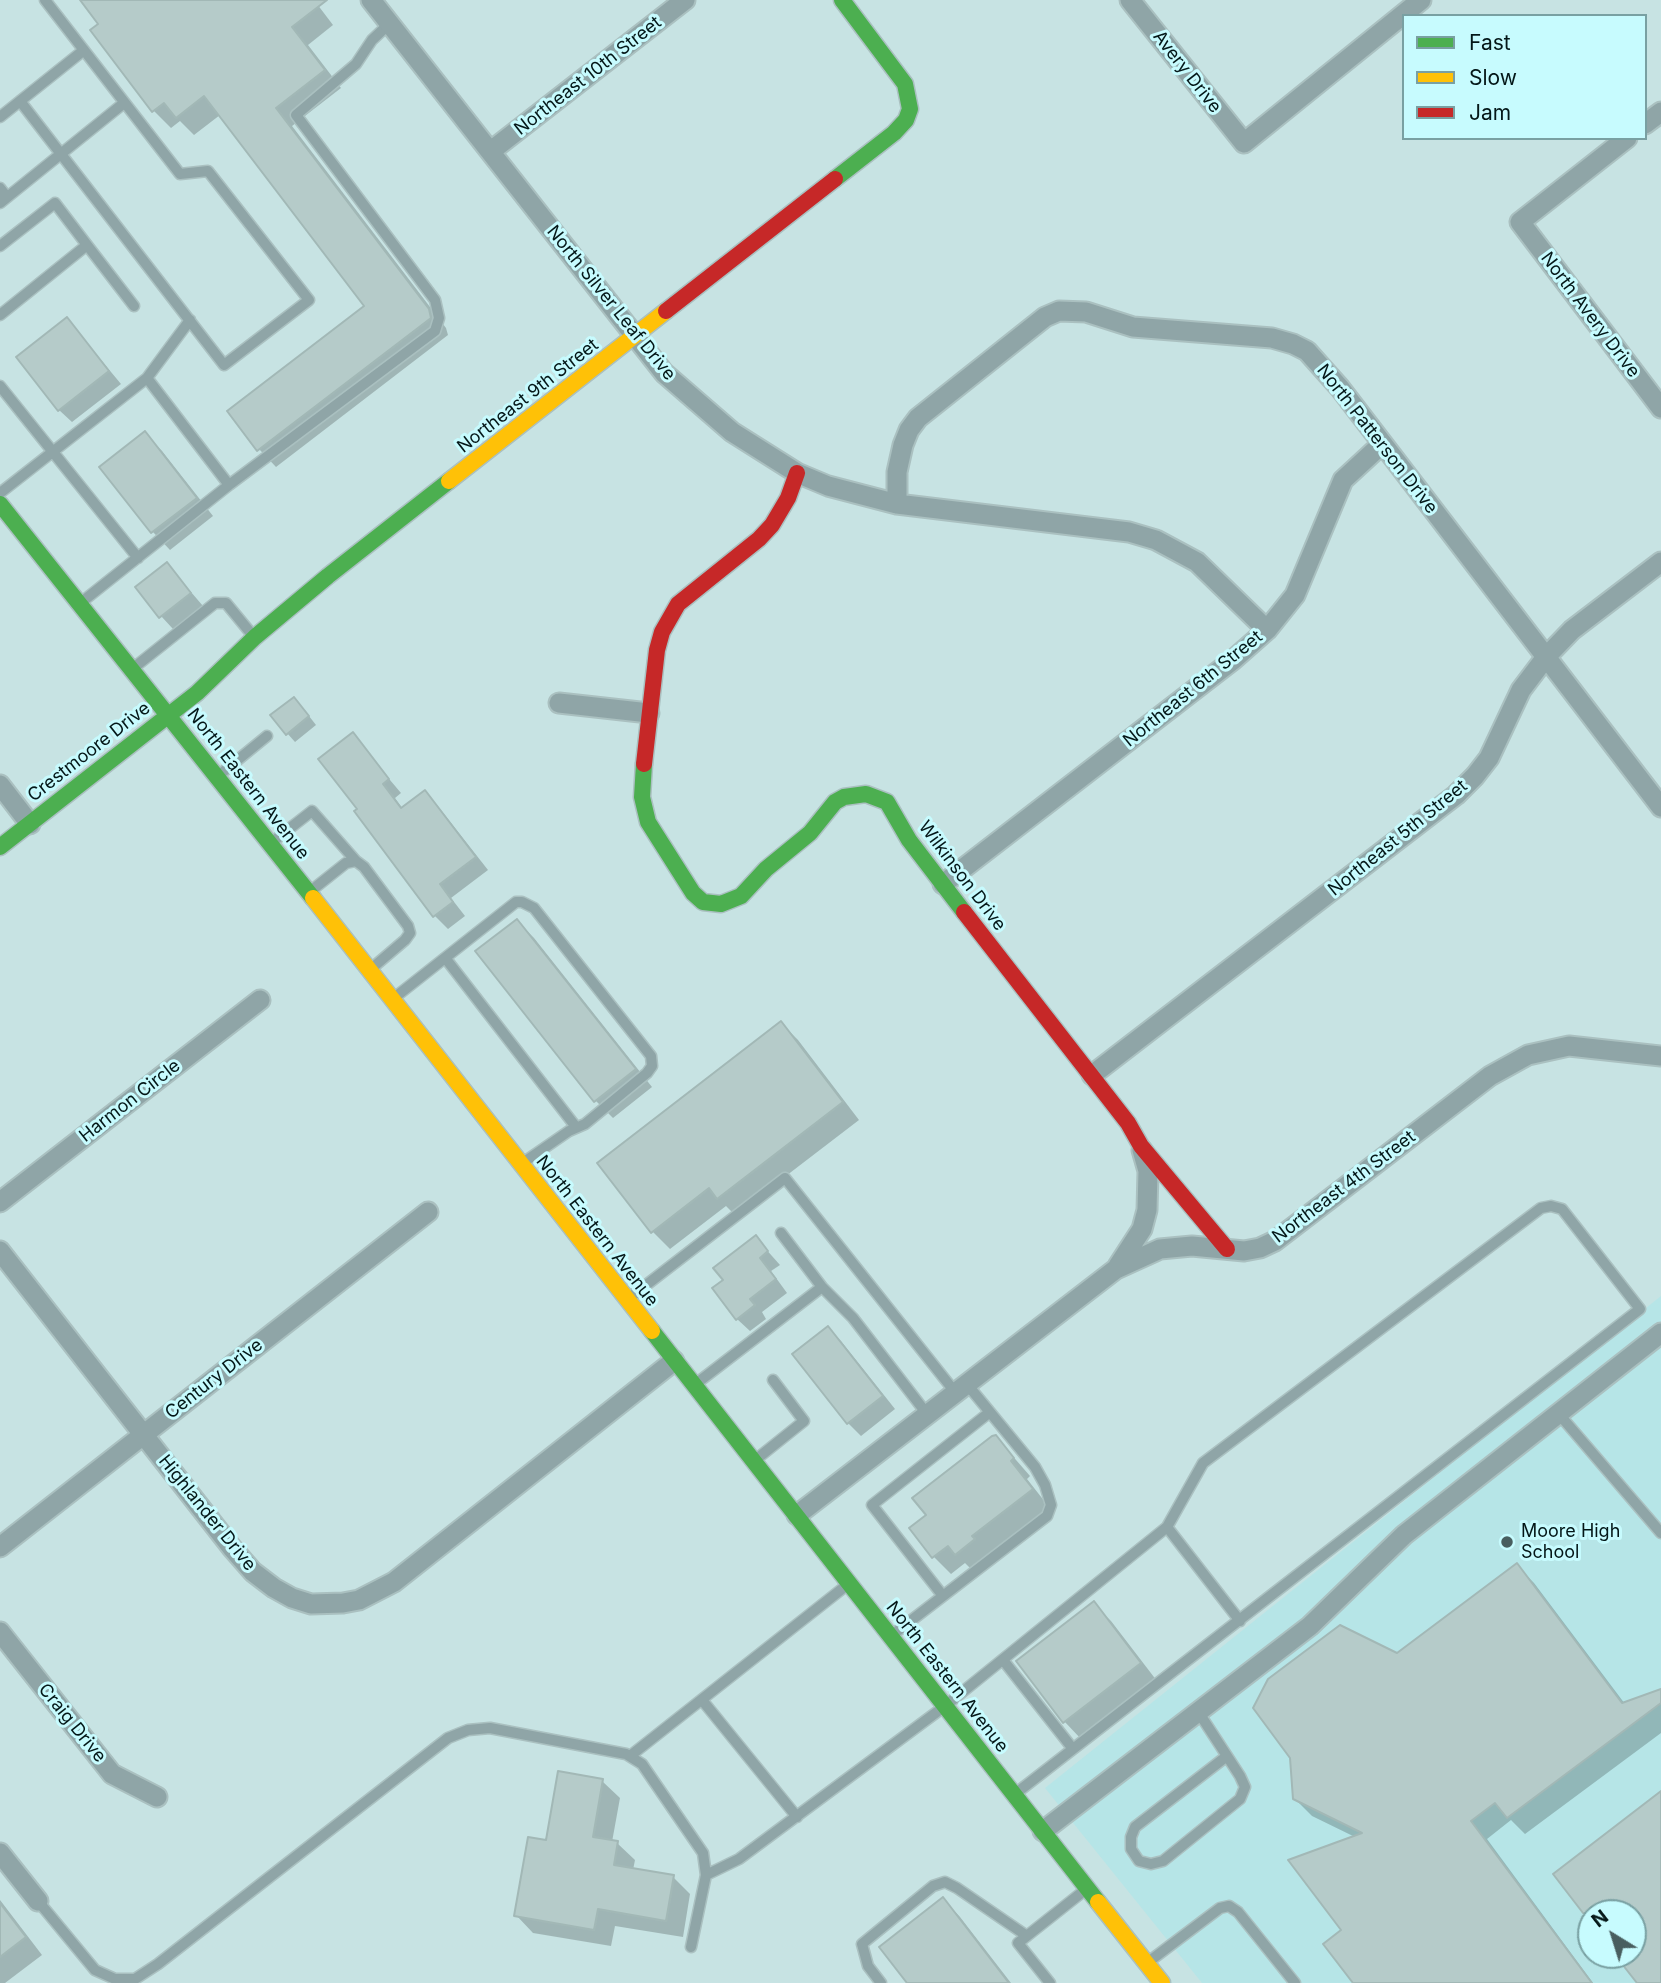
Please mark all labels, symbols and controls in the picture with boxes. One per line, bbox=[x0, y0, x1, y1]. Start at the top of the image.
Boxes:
street label: Northeast 10th Street bbox=[510, 12, 666, 140]
legend bbox=[1402, 14, 1647, 140]
street label: Avery Drive bbox=[1148, 27, 1226, 117]
text: Fast bbox=[1469, 30, 1511, 55]
text: Slow bbox=[1469, 65, 1517, 90]
text: Jam bbox=[1469, 100, 1511, 125]
street label: North Silver Leaf Drive bbox=[542, 221, 680, 385]
street label: North Avery Drive bbox=[1536, 248, 1644, 382]
street label: Northeast 9th Street bbox=[453, 334, 603, 458]
street label: North Patterson Drive bbox=[1312, 360, 1442, 518]
street label: Northeast 6th Street bbox=[1119, 626, 1267, 752]
street label: Crestmoore Drive bbox=[23, 697, 155, 807]
street label: North Eastern Avenue bbox=[182, 704, 314, 864]
street label: Northeast 5th Street bbox=[1324, 775, 1472, 901]
street label: Wilkinson Drive bbox=[914, 817, 1010, 935]
street label: Harmon Circle bbox=[75, 1055, 185, 1147]
street label: Northeast 4th Street bbox=[1268, 1126, 1420, 1248]
street label: North Eastern Avenue bbox=[531, 1151, 663, 1311]
street label: Century Drive bbox=[161, 1334, 267, 1424]
street label: Highlander Drive bbox=[154, 1451, 260, 1575]
place label: Moore High School bbox=[1521, 1521, 1620, 1564]
marker: Moore High School bbox=[1499, 1534, 1515, 1550]
street label: North Eastern Avenue bbox=[881, 1597, 1013, 1757]
street label: Craig Drive bbox=[34, 1679, 110, 1767]
north arrow bbox=[1577, 1899, 1647, 1969]
text: N bbox=[1587, 1905, 1613, 1932]

